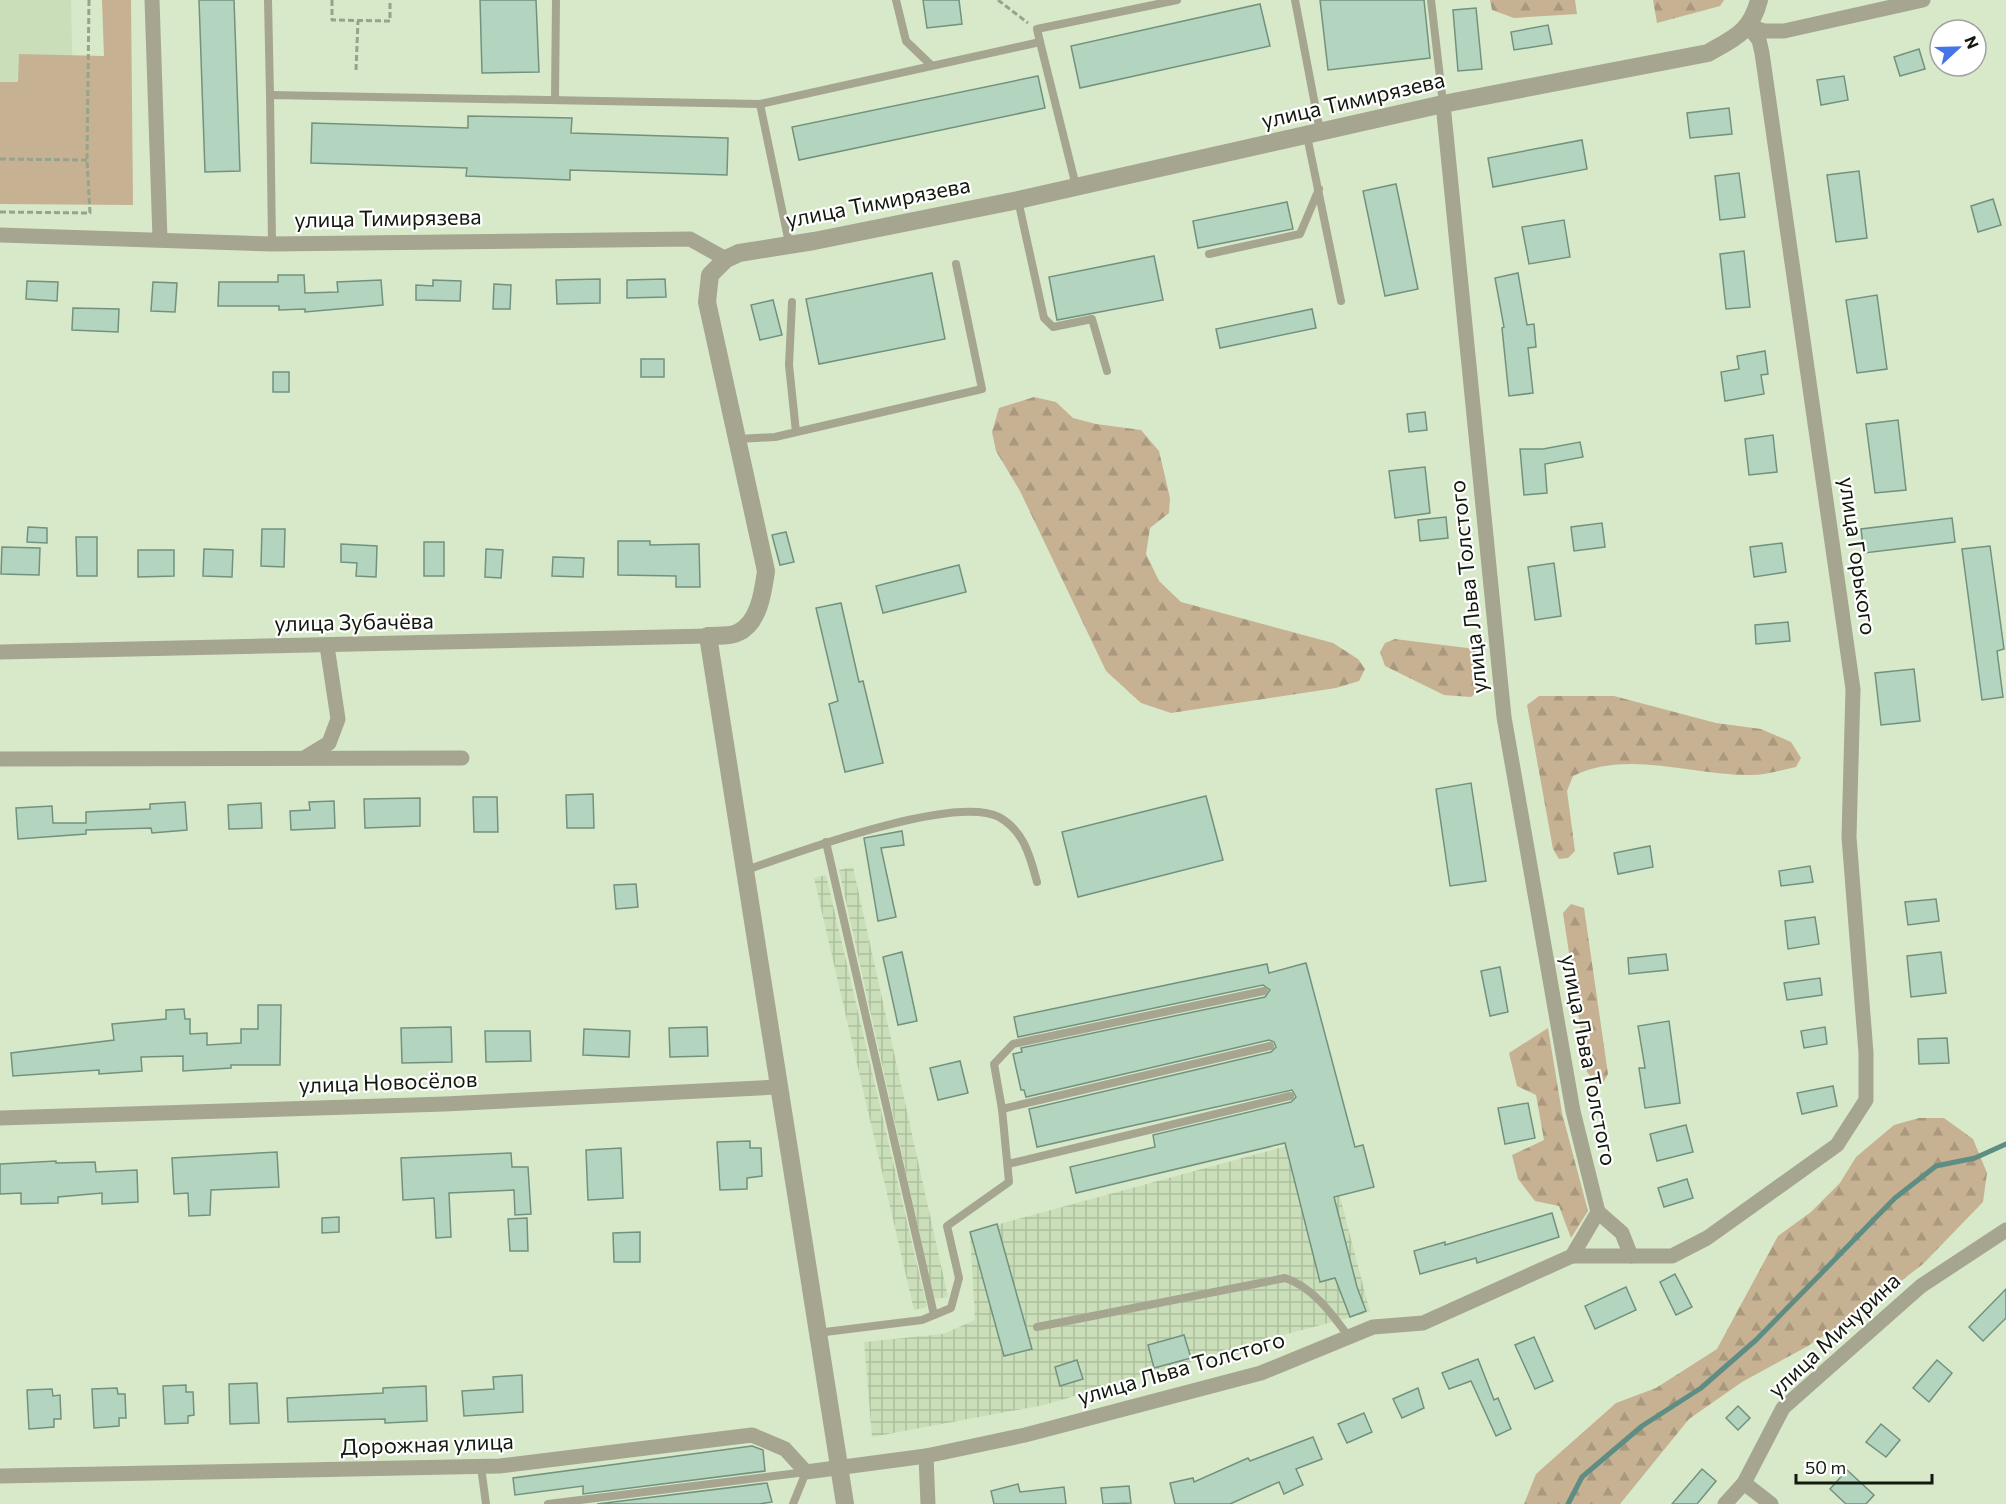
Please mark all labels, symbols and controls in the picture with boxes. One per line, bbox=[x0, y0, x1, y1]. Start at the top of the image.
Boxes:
north arrow bbox=[1928, 18, 1988, 78]
text: N bbox=[1961, 33, 1983, 51]
street label: улица Тимирязева bbox=[1259, 65, 1447, 134]
street label: улица Тимирязева bbox=[783, 170, 972, 233]
street label: улица Тимирязева bbox=[294, 202, 482, 233]
street label: улица Горького bbox=[1834, 475, 1883, 637]
street label: улица Льва Толстого bbox=[1443, 479, 1492, 695]
street label: улица Зубачёва bbox=[274, 607, 434, 636]
street label: улица Льва Толстого bbox=[1556, 952, 1623, 1168]
street label: улица Новосёлов bbox=[298, 1065, 478, 1098]
street label: улица Мичурина bbox=[1762, 1267, 1905, 1403]
street label: улица Льва Толстого bbox=[1074, 1325, 1288, 1410]
street label: Дорожная улица bbox=[340, 1427, 514, 1460]
scale bar bbox=[1796, 1447, 1932, 1485]
text: 50 m bbox=[1805, 1456, 1846, 1478]

